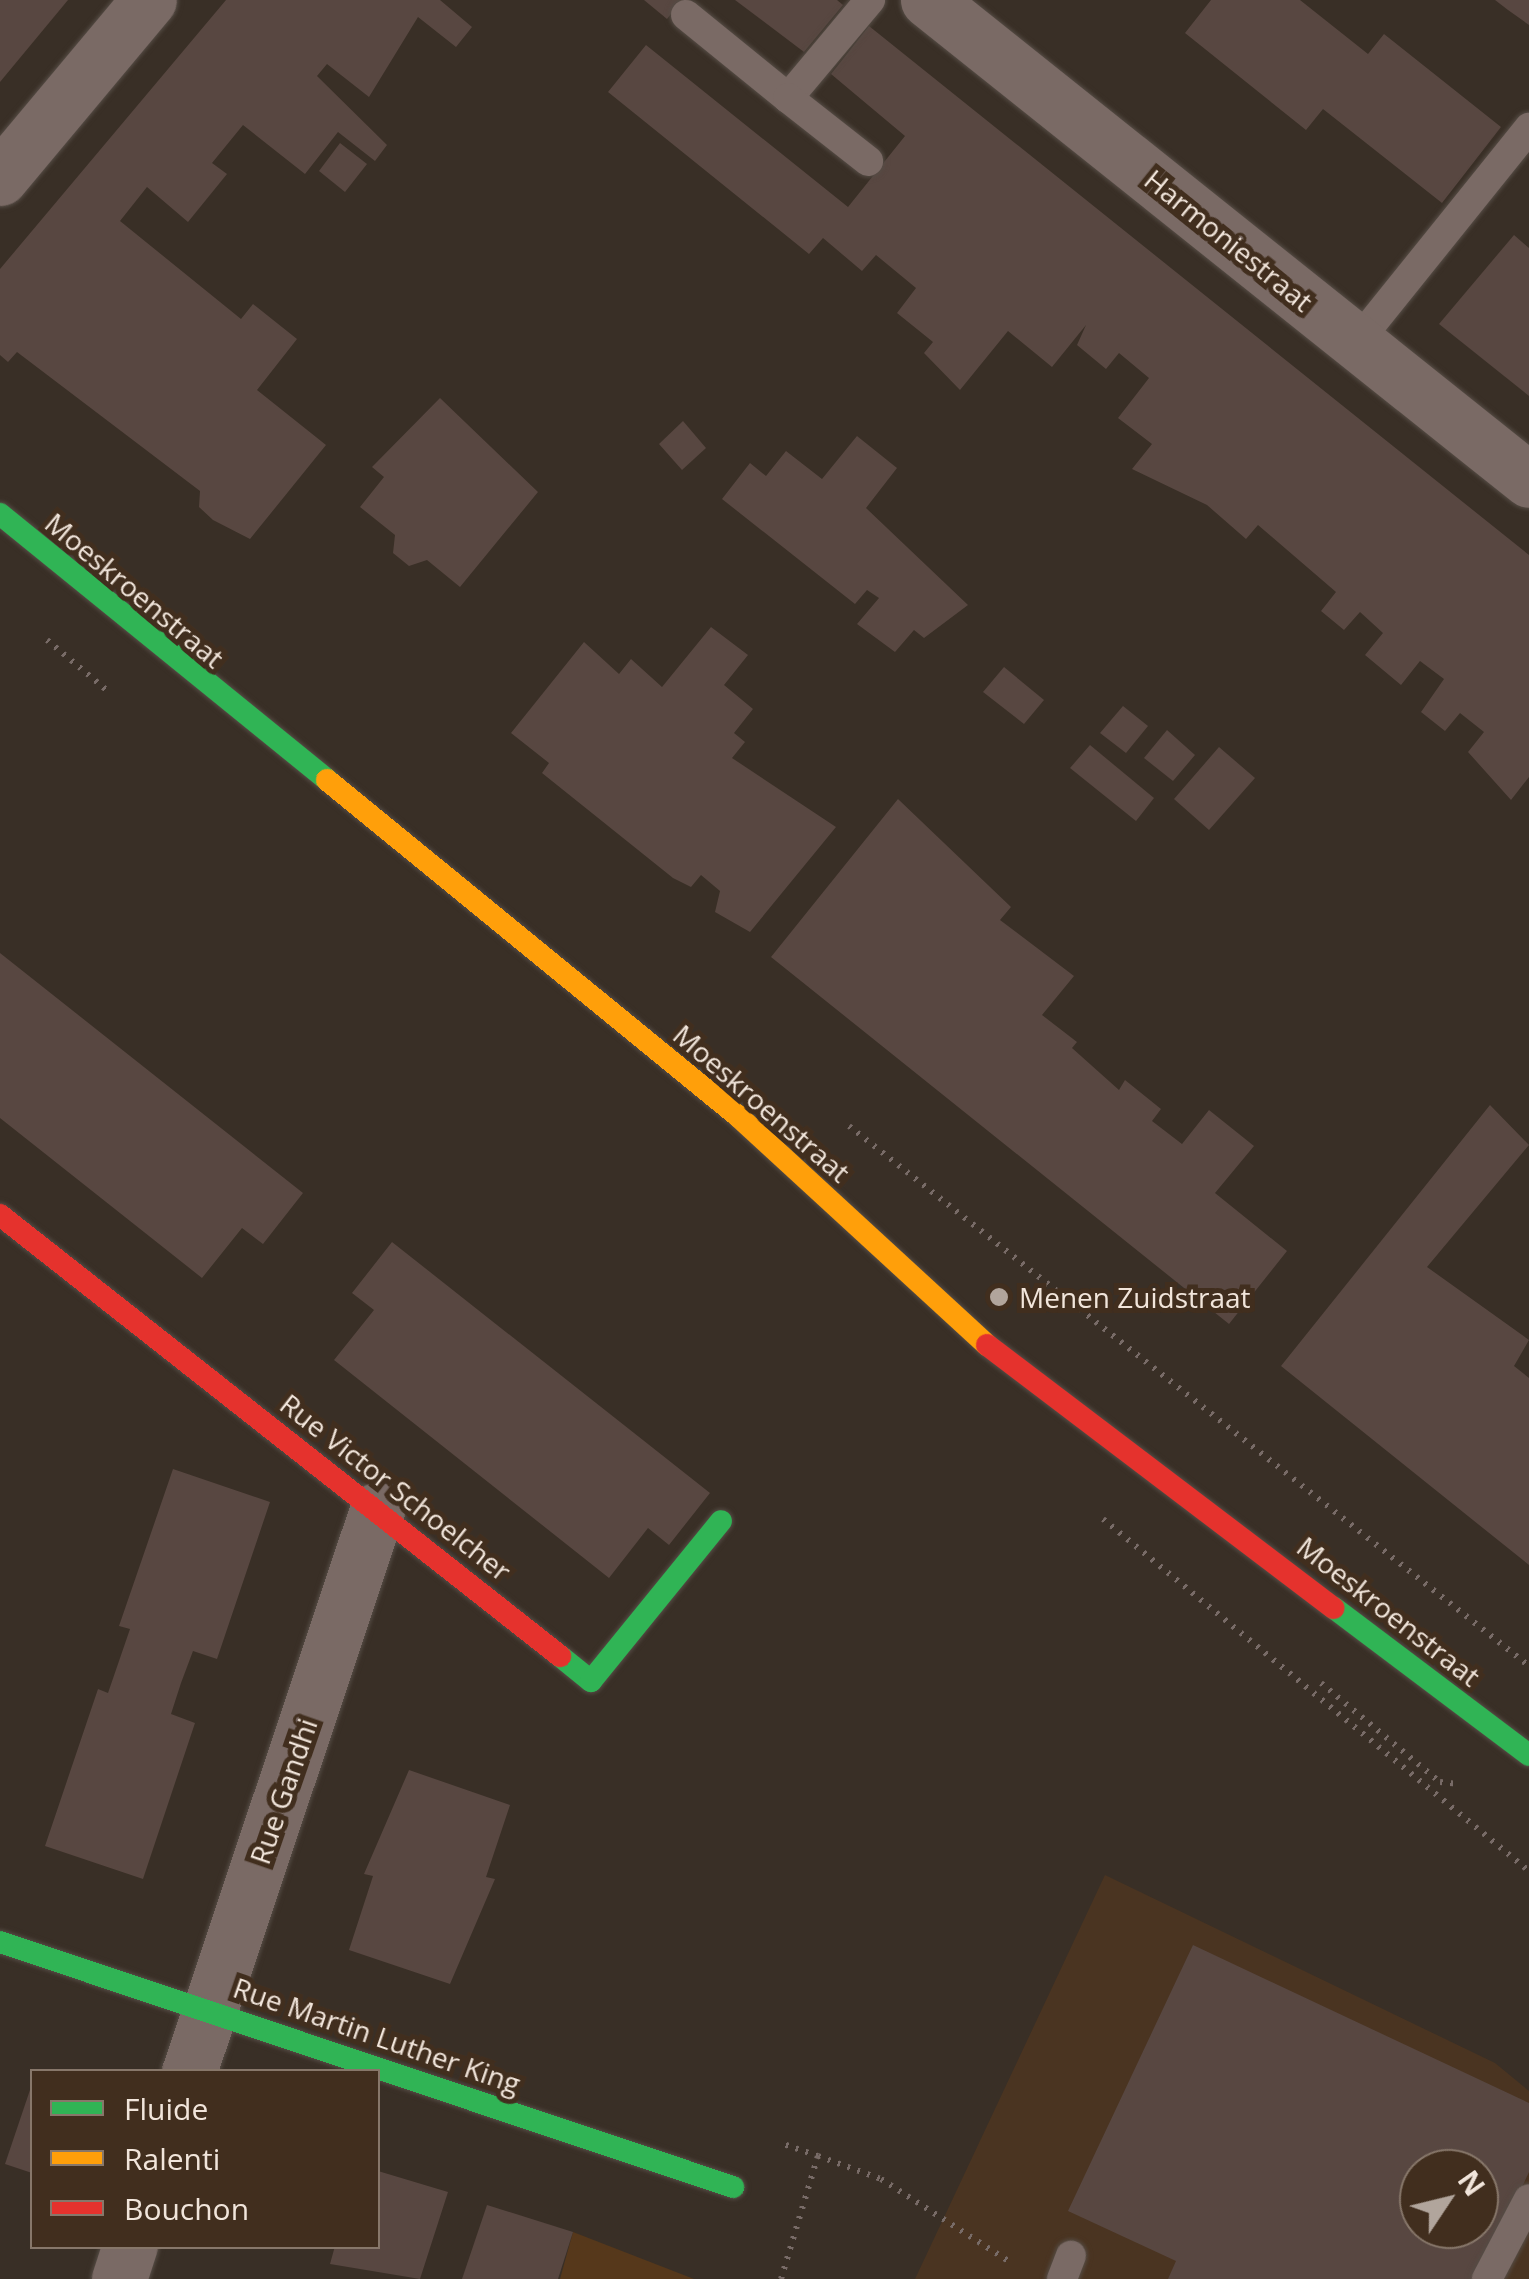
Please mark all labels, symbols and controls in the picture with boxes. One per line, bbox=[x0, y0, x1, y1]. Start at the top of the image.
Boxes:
street label: Harmoniestraat bbox=[1138, 162, 1320, 318]
street label: Moeskroenstraat bbox=[39, 506, 231, 674]
street label: Moeskroenstraat bbox=[667, 1017, 857, 1189]
place label: Menen Zuidstraat bbox=[1019, 1280, 1251, 1314]
marker: Menen Zuidstraat bbox=[988, 1286, 1010, 1308]
street label: Rue Victor Schoelcher bbox=[274, 1386, 518, 1588]
street label: Moeskroenstraat bbox=[1291, 1529, 1487, 1693]
street label: Rue Gandhi bbox=[242, 1714, 324, 1868]
street label: Rue Martin Luther King bbox=[229, 1970, 525, 2100]
legend bbox=[30, 2069, 380, 2249]
text: Fluide bbox=[124, 2088, 208, 2129]
text: Ralenti bbox=[124, 2138, 220, 2179]
north arrow bbox=[1399, 2149, 1499, 2249]
text: N bbox=[1450, 2163, 1494, 2203]
text: Bouchon bbox=[124, 2188, 249, 2229]

